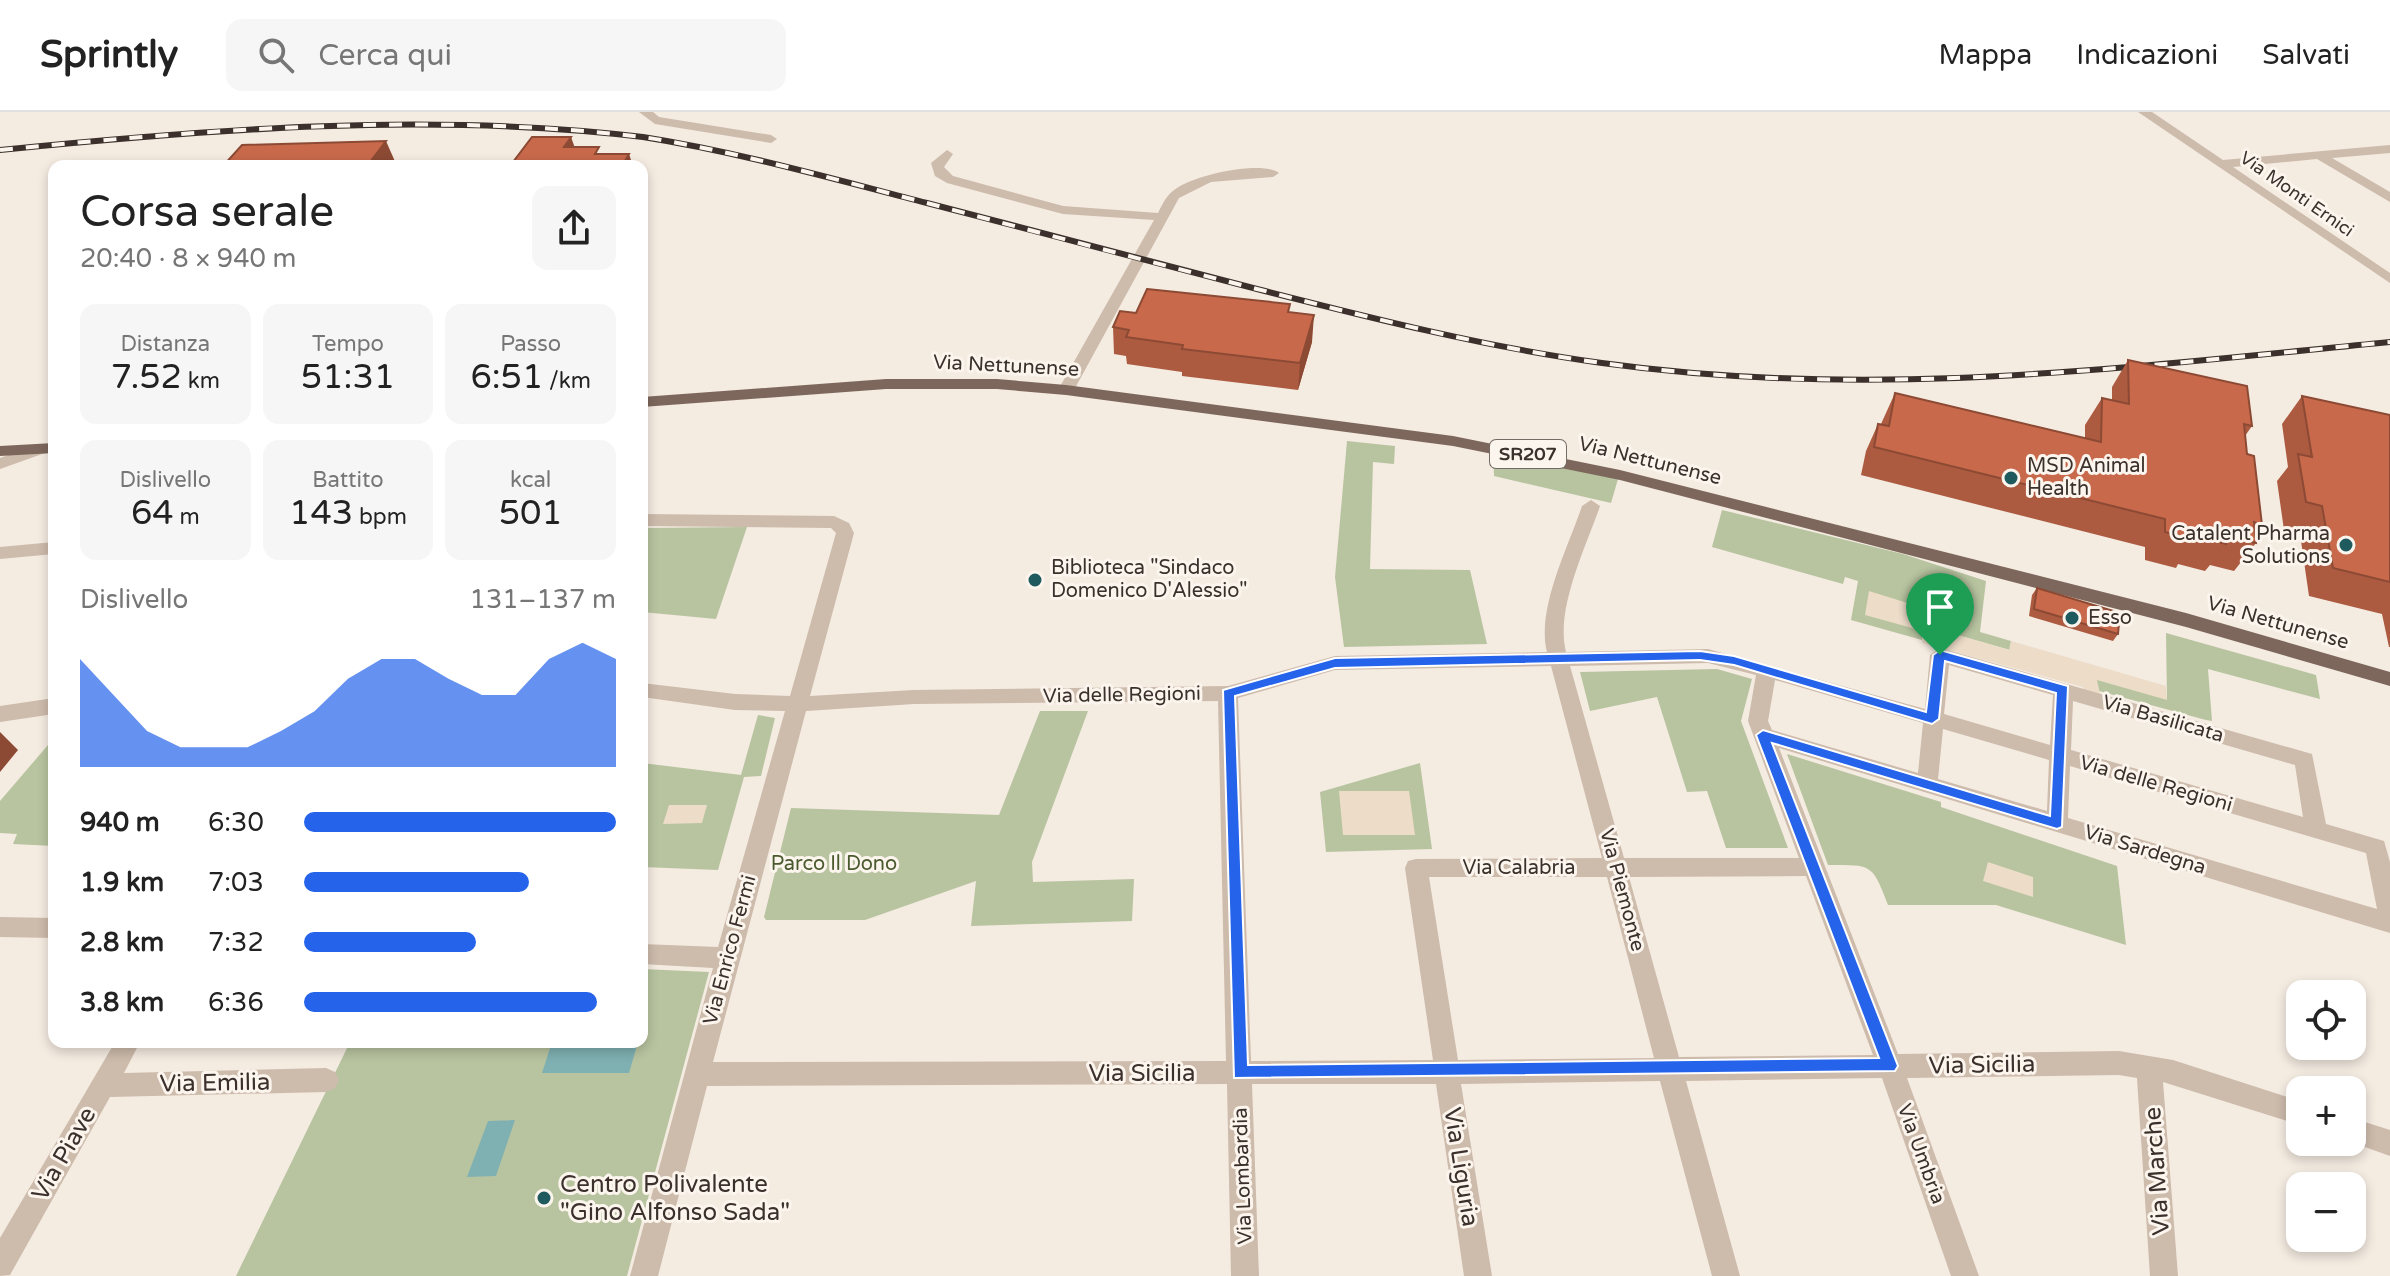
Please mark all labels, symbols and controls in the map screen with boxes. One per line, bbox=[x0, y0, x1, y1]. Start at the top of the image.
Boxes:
search box bbox=[226, 19, 786, 91]
text: Sprintly bbox=[40, 32, 178, 78]
icon: search bbox=[254, 33, 298, 77]
text: Cerca qui bbox=[318, 37, 452, 74]
text: Mappa bbox=[1938, 38, 2032, 72]
text: Indicazioni bbox=[2076, 38, 2218, 72]
text: Salvati bbox=[2262, 38, 2350, 72]
street label: Via Monti Ernici bbox=[2236, 146, 2358, 242]
text: Corsa serale bbox=[80, 186, 334, 239]
button: share bbox=[532, 186, 616, 270]
text: 20:40 · 8 × 940 m bbox=[80, 243, 296, 274]
text: Distanza bbox=[120, 331, 210, 357]
text: Tempo bbox=[312, 331, 384, 357]
text: Passo bbox=[500, 331, 561, 357]
street label: Via Nettunense bbox=[932, 350, 1080, 382]
text: 7.52 bbox=[111, 357, 182, 398]
text: 51:31 bbox=[301, 357, 395, 398]
text: 6:51 bbox=[470, 357, 543, 398]
text: km bbox=[182, 368, 220, 394]
text: /km bbox=[543, 368, 591, 394]
street label: Via Nettunense bbox=[1576, 432, 1724, 490]
road number: SR207 bbox=[1490, 440, 1566, 468]
place label: MSD Animal Health bbox=[2027, 454, 2145, 501]
text: Dislivello bbox=[120, 467, 211, 493]
text: Battito bbox=[312, 467, 384, 493]
text: kcal bbox=[510, 467, 551, 493]
marker: MSD Animal Health bbox=[2002, 469, 2020, 487]
text: 64 bbox=[131, 493, 174, 534]
text: 143 bbox=[289, 493, 353, 534]
text: 501 bbox=[499, 493, 563, 534]
text: m bbox=[174, 504, 200, 530]
text: bpm bbox=[353, 504, 407, 530]
place label: Catalent Pharma Solutions bbox=[2171, 522, 2330, 569]
marker: Catalent Pharma Solutions bbox=[2337, 536, 2355, 554]
place label: Biblioteca "Sindaco Domenico D'Alessio" bbox=[1051, 556, 1247, 603]
marker: Biblioteca "Sindaco Domenico D'Alessio" bbox=[1026, 571, 1044, 589]
pin bbox=[1906, 573, 1974, 655]
text: Dislivello bbox=[80, 584, 188, 615]
text: 131–137 m bbox=[470, 584, 616, 615]
icon: arrive bbox=[1918, 585, 1962, 629]
street label: Via Nettunense bbox=[2204, 591, 2352, 655]
place label: Esso bbox=[2088, 606, 2132, 630]
marker: Esso bbox=[2063, 609, 2081, 627]
street label: Via delle Regioni bbox=[1043, 682, 1201, 708]
street label: Via Basilicata bbox=[2099, 690, 2227, 748]
street label: Via delle Regioni bbox=[2077, 751, 2235, 817]
text: 940 m bbox=[80, 807, 160, 838]
text: 6:30 bbox=[208, 807, 264, 838]
street label: Via Sardegna bbox=[2081, 820, 2209, 880]
street label: Via Piemonte bbox=[1594, 826, 1650, 954]
park label: Parco Il Dono bbox=[771, 852, 897, 876]
street label: Via Calabria bbox=[1463, 856, 1575, 880]
text: 1.9 km bbox=[80, 867, 164, 898]
text: 7:03 bbox=[208, 867, 264, 898]
street label: Via Enrico Fermi bbox=[698, 872, 762, 1028]
text: 2.8 km bbox=[80, 927, 164, 958]
text: 7:32 bbox=[208, 927, 264, 958]
map controls bbox=[2286, 980, 2366, 1252]
button: locate bbox=[2286, 980, 2366, 1060]
text: 3.8 km bbox=[80, 987, 164, 1018]
text: 6:36 bbox=[208, 987, 264, 1018]
street label: Via Sicilia bbox=[1928, 1050, 2036, 1080]
street label: Via Sicilia bbox=[1089, 1059, 1195, 1088]
street label: Via Emilia bbox=[159, 1068, 271, 1098]
button: + bbox=[2286, 1076, 2366, 1156]
street label: Via Umbria bbox=[1892, 1101, 1950, 1207]
street label: Via Piave bbox=[26, 1102, 102, 1206]
street label: Via Liguria bbox=[1437, 1105, 1485, 1229]
street label: Via Marche bbox=[2138, 1106, 2176, 1236]
street label: Via Lombardia bbox=[1229, 1107, 1257, 1245]
place label: Centro Polivalente "Gino Alfonso Sada" bbox=[560, 1170, 790, 1227]
button: − bbox=[2286, 1172, 2366, 1252]
marker: Centro Polivalente "Gino Alfonso Sada" bbox=[535, 1189, 553, 1207]

